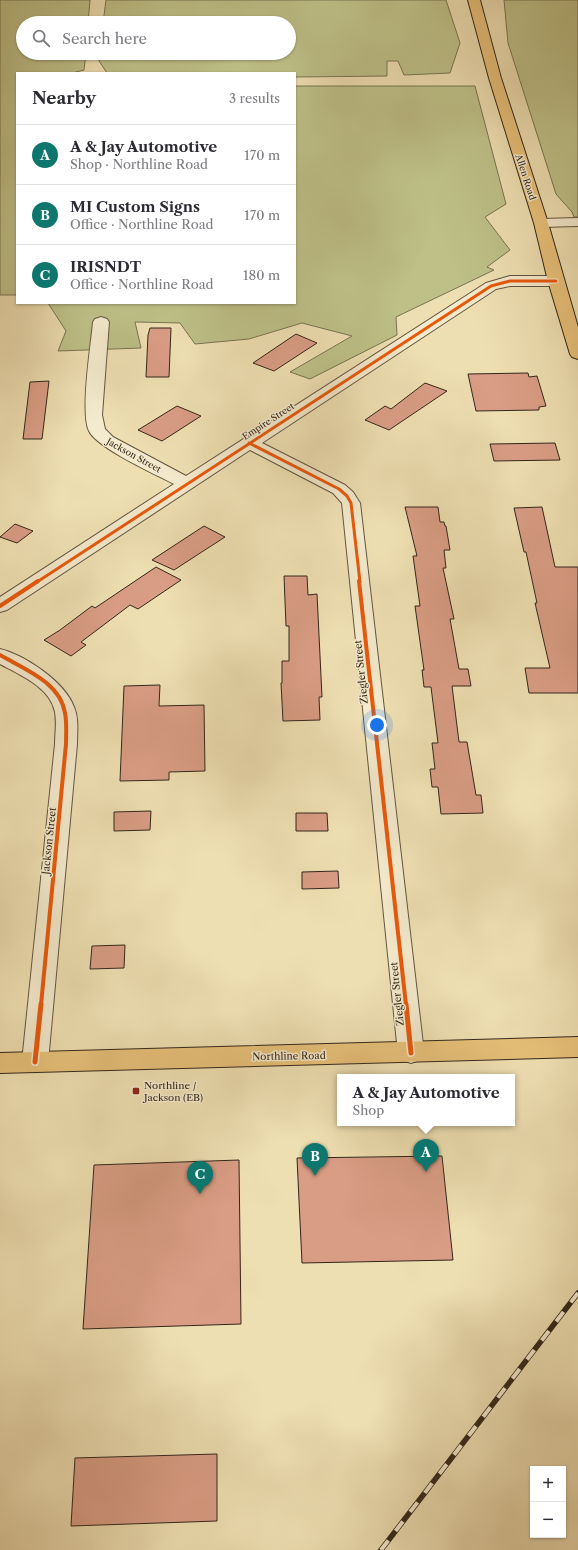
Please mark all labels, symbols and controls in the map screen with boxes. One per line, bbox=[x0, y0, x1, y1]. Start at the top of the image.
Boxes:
search box bbox=[16, 16, 296, 60]
icon: search bbox=[30, 27, 52, 49]
text: Search here bbox=[62, 29, 147, 48]
text: Nearby bbox=[32, 88, 96, 108]
text: 3 results bbox=[229, 90, 280, 106]
text: A & Jay Automotive bbox=[70, 137, 217, 156]
text: A bbox=[40, 147, 50, 163]
text: 170 m bbox=[244, 147, 280, 163]
street label: Allen Road bbox=[513, 152, 539, 202]
text: Shop · Northline Road bbox=[70, 156, 208, 172]
text: MI Custom Signs bbox=[70, 197, 200, 216]
text: B bbox=[40, 207, 50, 223]
text: 170 m bbox=[244, 207, 280, 223]
text: Office · Northline Road bbox=[70, 216, 213, 232]
text: IRISNDT bbox=[70, 257, 141, 276]
text: C bbox=[40, 267, 50, 283]
text: 180 m bbox=[243, 267, 280, 283]
text: Office · Northline Road bbox=[70, 276, 213, 292]
street label: Empire Street bbox=[240, 400, 297, 442]
street label: Jackson Street bbox=[103, 435, 164, 475]
street label: Ziegler Street bbox=[351, 639, 371, 705]
your location bbox=[367, 715, 387, 735]
street label: Jackson Street bbox=[39, 806, 59, 877]
street label: Ziegler Street bbox=[387, 961, 407, 1027]
street label: Northline Road bbox=[252, 1049, 326, 1063]
popup bbox=[337, 1074, 515, 1126]
place label: Northline / Jackson (EB) bbox=[142, 1079, 203, 1104]
text: A & Jay Automotive bbox=[352, 1083, 500, 1102]
marker: Northline / Jackson (EB) bbox=[131, 1086, 141, 1096]
text: Shop bbox=[352, 1102, 384, 1118]
pin: A bbox=[413, 1139, 439, 1172]
pin: B bbox=[302, 1143, 328, 1176]
pin: C bbox=[187, 1161, 213, 1194]
map controls bbox=[530, 1466, 566, 1538]
button: + bbox=[530, 1466, 566, 1502]
button: − bbox=[530, 1502, 566, 1538]

